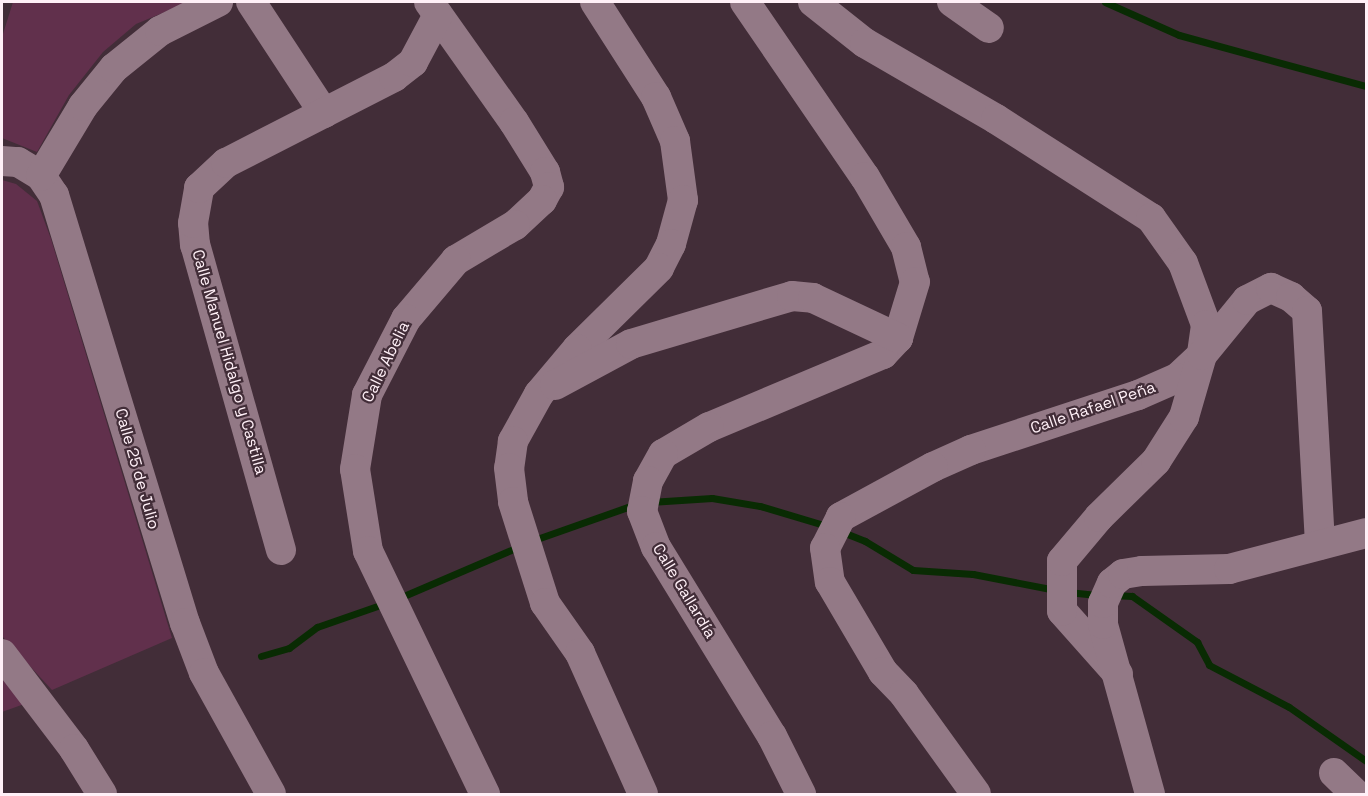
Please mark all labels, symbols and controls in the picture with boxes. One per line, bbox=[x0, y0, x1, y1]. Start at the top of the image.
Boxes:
street label: Calle Manuel Hidalgo y Castilla bbox=[188, 247, 270, 477]
street label: Calle Abelia bbox=[358, 318, 414, 406]
street label: Calle Rafael Peña bbox=[1028, 378, 1158, 438]
street label: Calle 25 de Julio bbox=[111, 406, 163, 532]
street label: Calle Gallardía bbox=[648, 540, 720, 642]

